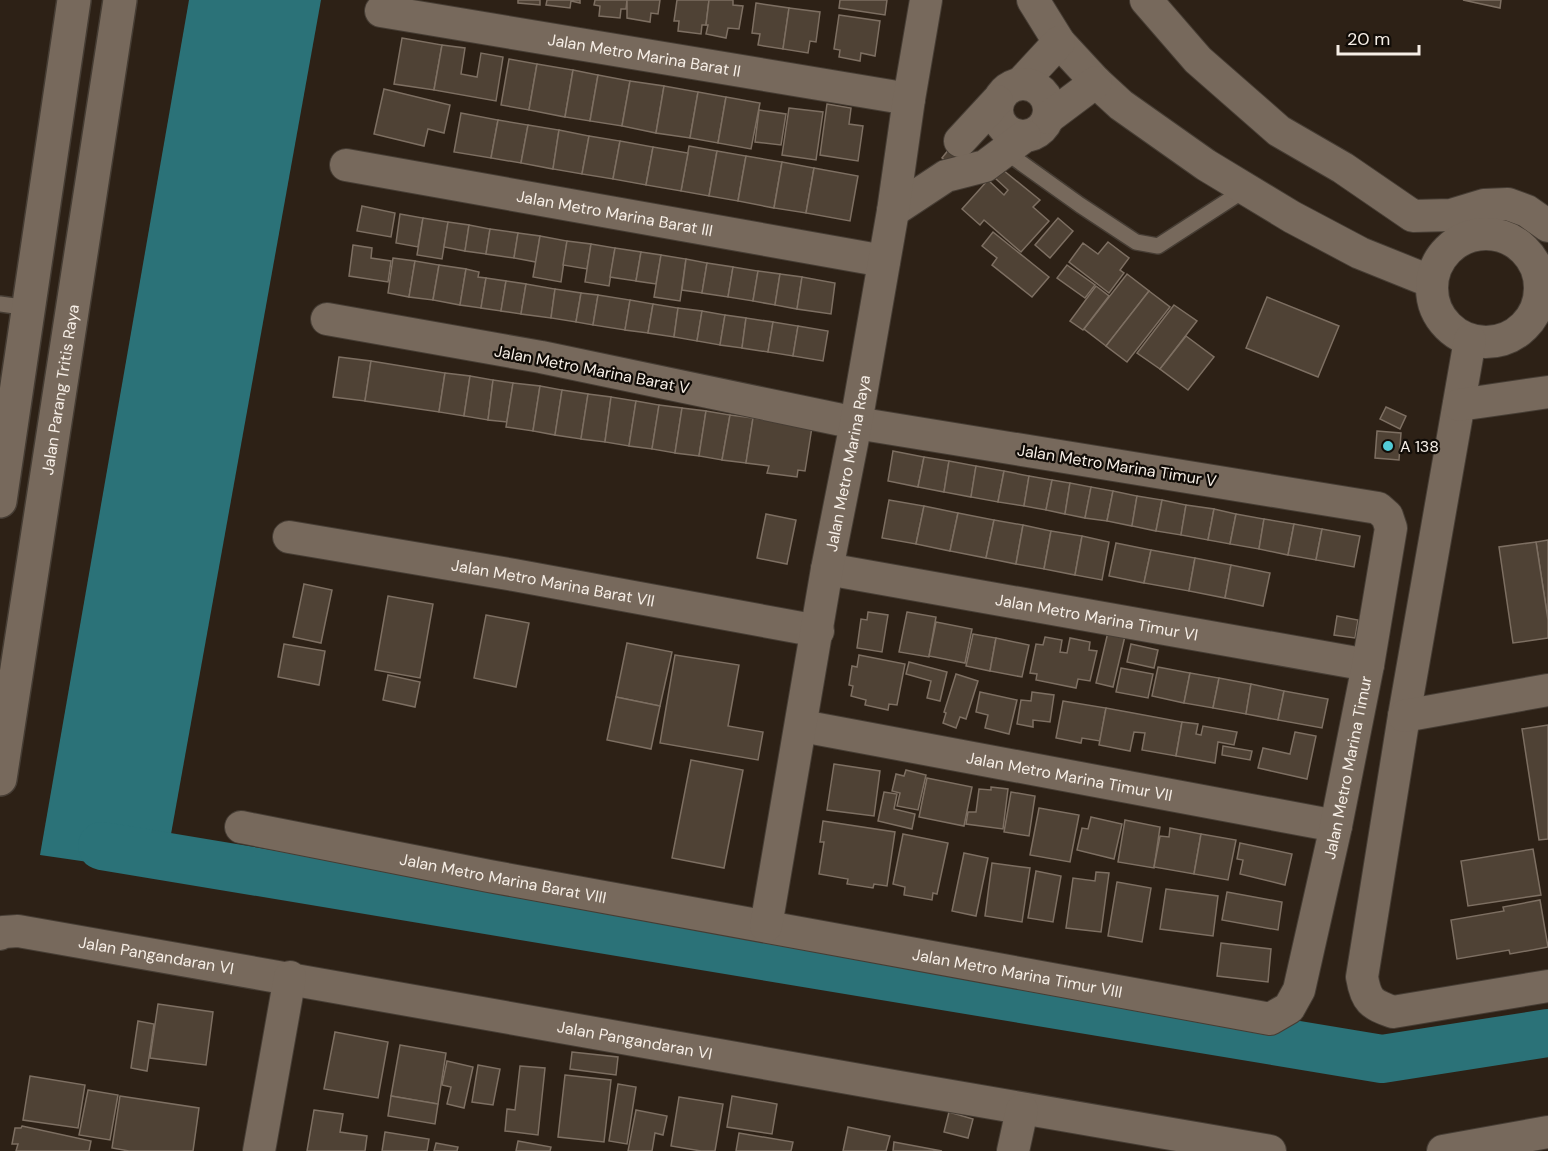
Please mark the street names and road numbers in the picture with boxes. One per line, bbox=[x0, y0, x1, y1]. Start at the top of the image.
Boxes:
street label: Jalan Metro Marina Barat II bbox=[546, 29, 742, 82]
street label: Jalan Metro Marina Barat III bbox=[515, 186, 715, 241]
street label: Jalan Parang Tritis Raya bbox=[37, 303, 84, 476]
street label: Jalan Metro Marina Barat V bbox=[493, 340, 692, 399]
street label: Jalan Metro Marina Raya bbox=[821, 373, 875, 553]
street label: Jalan Metro Marina Timur V bbox=[1016, 439, 1218, 492]
street label: Jalan Metro Marina Barat VII bbox=[450, 555, 656, 612]
street label: Jalan Metro Marina Timur VI bbox=[994, 589, 1200, 646]
street label: Jalan Metro Marina Timur bbox=[1319, 674, 1377, 861]
street label: Jalan Metro Marina Timur VII bbox=[964, 747, 1174, 806]
street label: Jalan Metro Marina Barat VIII bbox=[398, 849, 608, 908]
street label: Jalan Pangandaran VI bbox=[77, 932, 236, 979]
street label: Jalan Metro Marina Timur VIII bbox=[911, 944, 1124, 1003]
street label: Jalan Pangandaran VI bbox=[555, 1016, 714, 1065]

